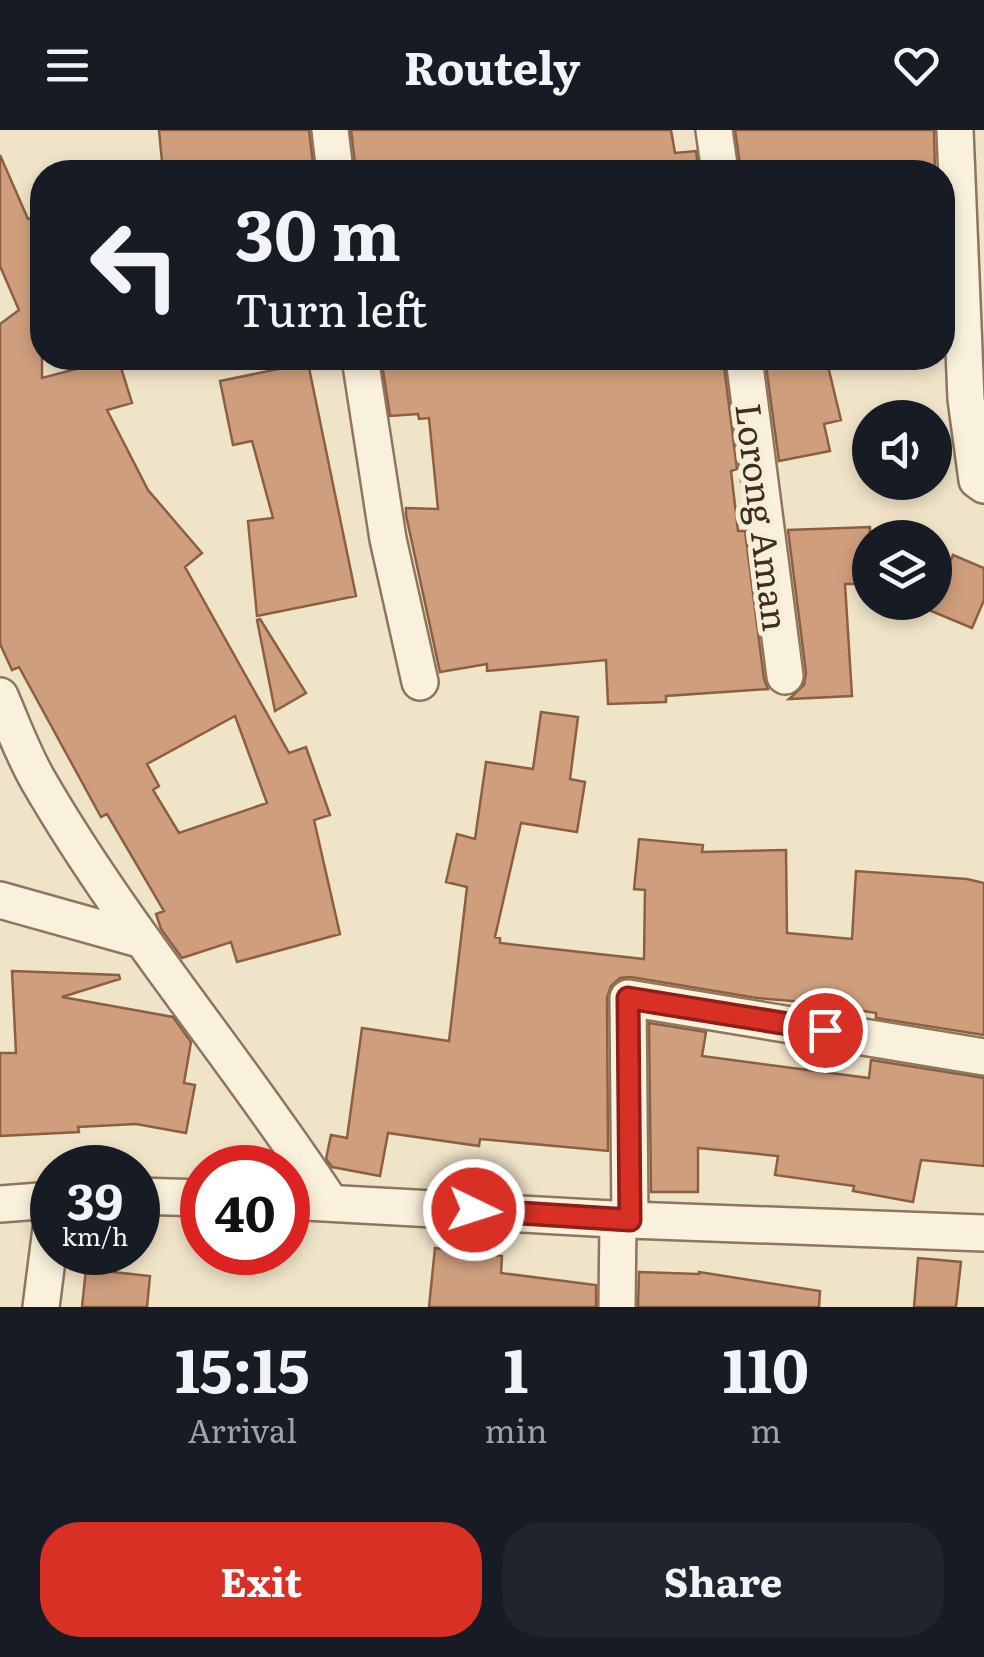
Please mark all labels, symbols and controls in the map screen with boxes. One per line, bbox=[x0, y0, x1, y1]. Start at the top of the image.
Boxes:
text: Routely bbox=[404, 32, 580, 99]
icon: menu bbox=[40, 38, 95, 93]
icon: heart bbox=[889, 38, 944, 93]
text: 30 m bbox=[235, 179, 401, 283]
icon: left bbox=[70, 200, 200, 330]
text: Turn left bbox=[235, 274, 427, 341]
street label: Lorong Aman bbox=[724, 400, 804, 634]
map controls bbox=[852, 400, 952, 620]
button: sound bbox=[852, 400, 952, 500]
button: layers bbox=[852, 520, 952, 620]
pin bbox=[783, 988, 868, 1073]
icon: arrive bbox=[798, 1003, 853, 1058]
speed limit sign: 40 bbox=[180, 1145, 310, 1275]
position arrow bbox=[422, 1158, 526, 1262]
text: 39 bbox=[67, 1161, 123, 1235]
text: km/h bbox=[62, 1217, 128, 1254]
text: 15:15 bbox=[175, 1322, 310, 1411]
text: 1 bbox=[504, 1322, 528, 1411]
text: 110 bbox=[722, 1322, 809, 1411]
text: Arrival bbox=[188, 1405, 297, 1453]
text: min bbox=[485, 1405, 547, 1453]
text: m bbox=[750, 1405, 781, 1453]
button: Exit bbox=[40, 1522, 482, 1637]
button: Share bbox=[502, 1522, 944, 1637]

